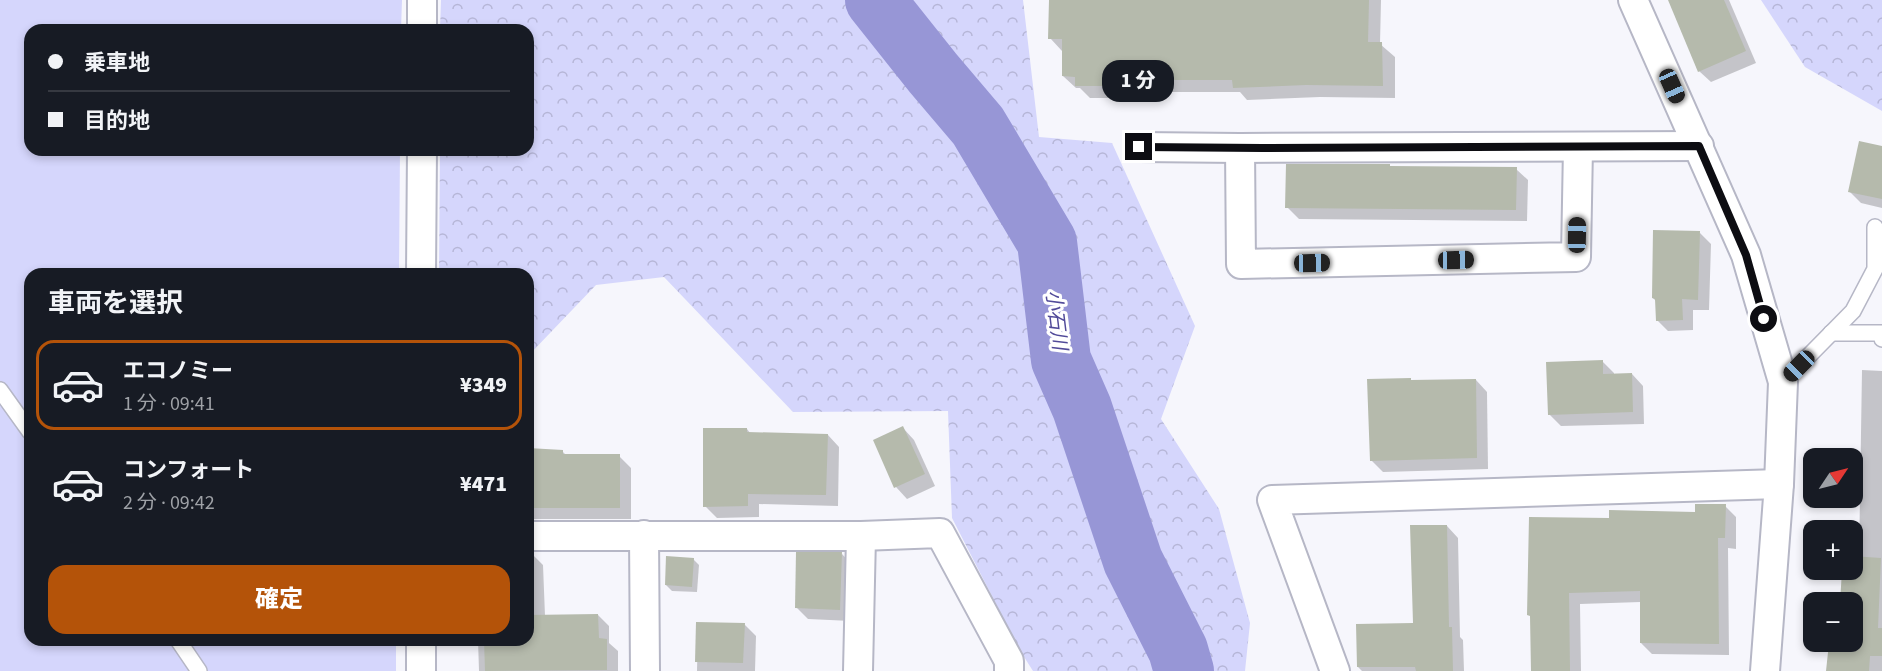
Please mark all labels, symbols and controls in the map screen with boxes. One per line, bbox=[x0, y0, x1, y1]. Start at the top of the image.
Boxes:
text: 乗車地 bbox=[84, 47, 150, 79]
callout: 1 分 bbox=[1103, 60, 1175, 102]
car bbox=[1656, 66, 1688, 106]
text: 1 分 bbox=[1121, 67, 1155, 95]
text: 目的地 bbox=[84, 105, 150, 137]
route end bbox=[1125, 133, 1152, 160]
car bbox=[1568, 217, 1586, 253]
car bbox=[1438, 251, 1474, 269]
car bbox=[1294, 254, 1330, 272]
text: 車両を選択 bbox=[48, 284, 183, 323]
water label: 小石川 bbox=[1038, 289, 1074, 353]
route start bbox=[1750, 305, 1777, 332]
car bbox=[1780, 347, 1818, 385]
text: エコノミー bbox=[123, 355, 233, 387]
icon: car bbox=[51, 358, 105, 412]
text: ¥349 bbox=[460, 369, 507, 401]
text: 1 分 · 09:41 bbox=[123, 390, 215, 418]
north arrow bbox=[1803, 448, 1863, 508]
map controls bbox=[1803, 448, 1863, 652]
text: コンフォート bbox=[123, 454, 254, 486]
icon: car bbox=[51, 457, 105, 511]
text: ¥471 bbox=[460, 468, 507, 500]
text: 2 分 · 09:42 bbox=[123, 489, 215, 517]
button: + bbox=[1803, 520, 1863, 580]
button: 確定 bbox=[48, 565, 510, 634]
button: − bbox=[1803, 592, 1863, 652]

